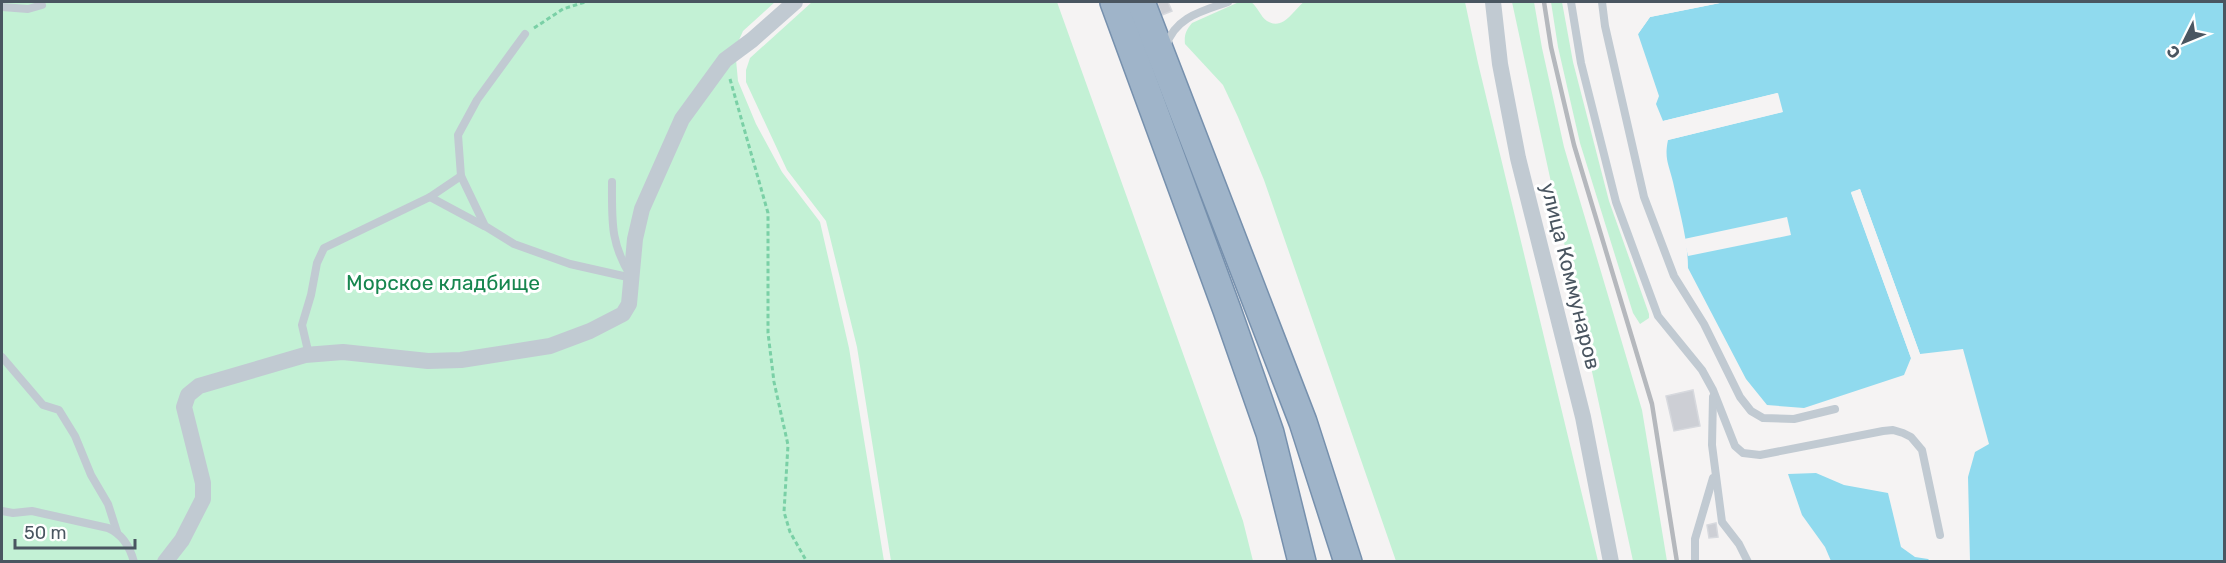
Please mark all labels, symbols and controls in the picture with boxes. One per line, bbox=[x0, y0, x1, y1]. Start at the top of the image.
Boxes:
north arrow bbox=[2154, 12, 2214, 72]
text: С bbox=[2163, 41, 2184, 62]
street label: улица Коммунаров bbox=[1536, 180, 1606, 372]
park label: Морское кладбище bbox=[346, 270, 540, 295]
scale bar bbox=[15, 512, 135, 550]
text: 50 m bbox=[24, 522, 67, 544]

